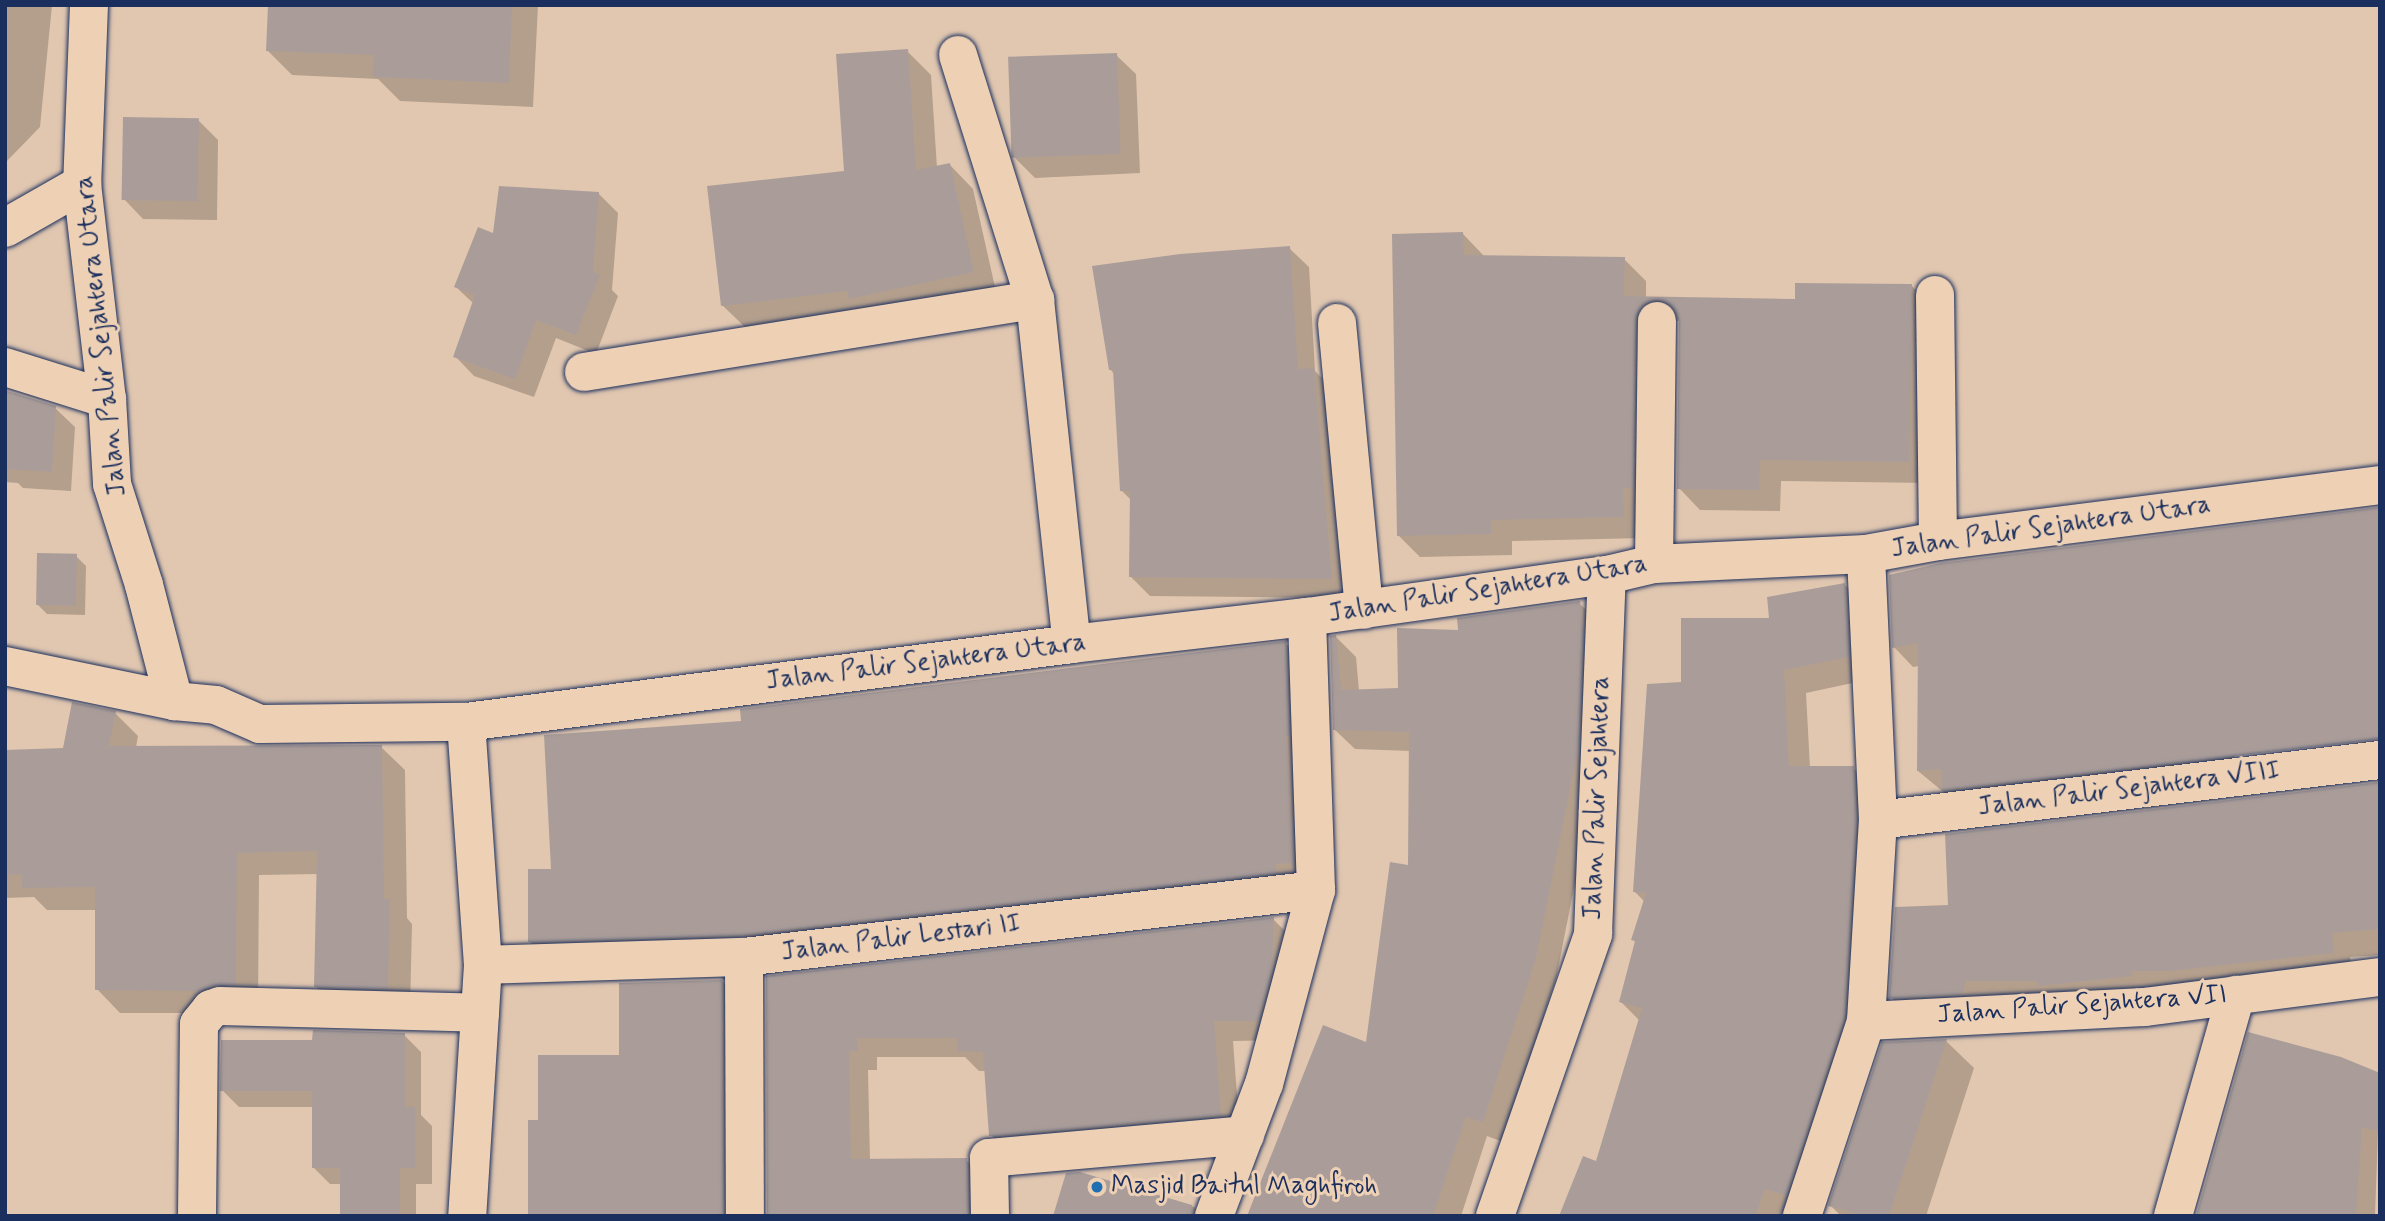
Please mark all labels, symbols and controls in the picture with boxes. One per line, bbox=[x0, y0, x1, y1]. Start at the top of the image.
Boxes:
street label: Jalan Palir Sejahtera Utara bbox=[69, 173, 135, 499]
street label: Jalan Palir Sejahtera Utara bbox=[1888, 490, 2214, 566]
street label: Jalan Palir Sejahtera Utara bbox=[1325, 549, 1651, 631]
street label: Jalan Palir Sejahtera Utara bbox=[763, 628, 1089, 698]
street label: Jalan Palir Sejahtera bbox=[1578, 673, 1618, 923]
street label: Jalan Palir Sejahtera VIII bbox=[1974, 756, 2284, 824]
street label: Jalan Palir Lestari II bbox=[776, 908, 1026, 970]
street label: Jalan Palir Sejahtera VII bbox=[1931, 980, 2233, 1032]
place label: Masjid Baitul Maghfiroh bbox=[1111, 1171, 1372, 1203]
marker: Masjid Baitul Maghfiroh bbox=[1089, 1179, 1105, 1195]

